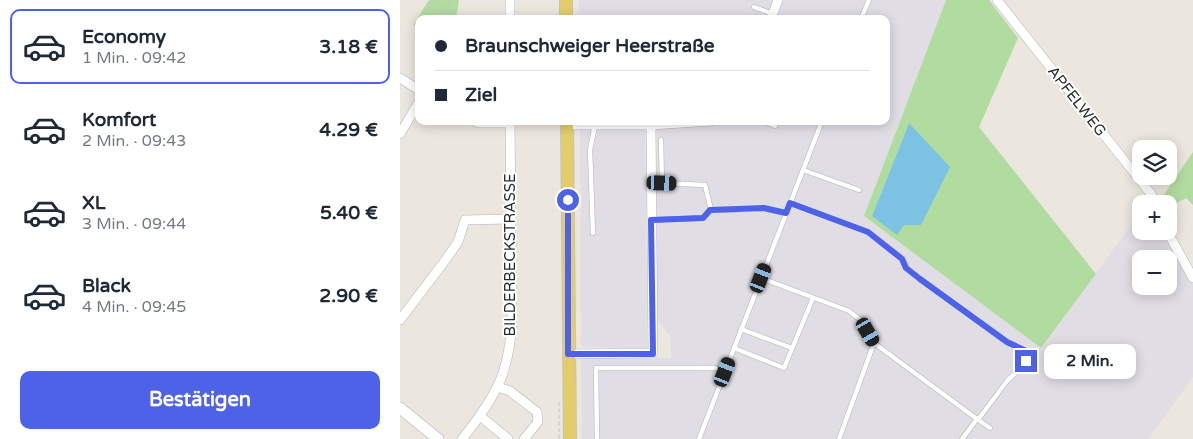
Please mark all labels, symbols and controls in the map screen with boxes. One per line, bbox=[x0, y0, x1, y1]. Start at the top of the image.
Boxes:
icon: car bbox=[22, 24, 67, 69]
text: Economy bbox=[82, 26, 166, 48]
text: Braunschweiger Heerstraße bbox=[465, 35, 715, 57]
text: 3.18 € bbox=[319, 36, 378, 58]
text: 1 Min. · 09:42 bbox=[82, 48, 186, 68]
street label: APFELWEG bbox=[1044, 62, 1110, 140]
text: Ziel bbox=[465, 84, 497, 106]
icon: car bbox=[22, 107, 67, 152]
text: Komfort bbox=[82, 109, 156, 131]
text: 4.29 € bbox=[319, 119, 378, 141]
text: 2 Min. · 09:43 bbox=[82, 131, 186, 151]
map controls bbox=[1132, 140, 1177, 295]
button: layers bbox=[1132, 140, 1177, 185]
street label: BILDERBECKSTRASSE bbox=[501, 174, 519, 336]
car bbox=[646, 175, 677, 191]
route start bbox=[557, 189, 579, 211]
icon: car bbox=[22, 190, 67, 235]
text: XL bbox=[82, 192, 106, 214]
button: + bbox=[1132, 195, 1177, 240]
text: 5.40 € bbox=[320, 202, 378, 224]
text: 3 Min. · 09:44 bbox=[82, 214, 186, 234]
button: − bbox=[1132, 250, 1177, 295]
car bbox=[748, 261, 773, 295]
icon: car bbox=[22, 273, 67, 318]
text: Black bbox=[82, 275, 131, 297]
text: 2.90 € bbox=[319, 285, 378, 307]
text: 4 Min. · 09:45 bbox=[82, 297, 186, 317]
car bbox=[854, 315, 881, 349]
callout: 2 Min. bbox=[1044, 344, 1136, 378]
route end bbox=[1015, 350, 1037, 372]
text: 2 Min. bbox=[1066, 351, 1114, 371]
car bbox=[712, 355, 737, 389]
button: Bestätigen bbox=[20, 371, 380, 429]

